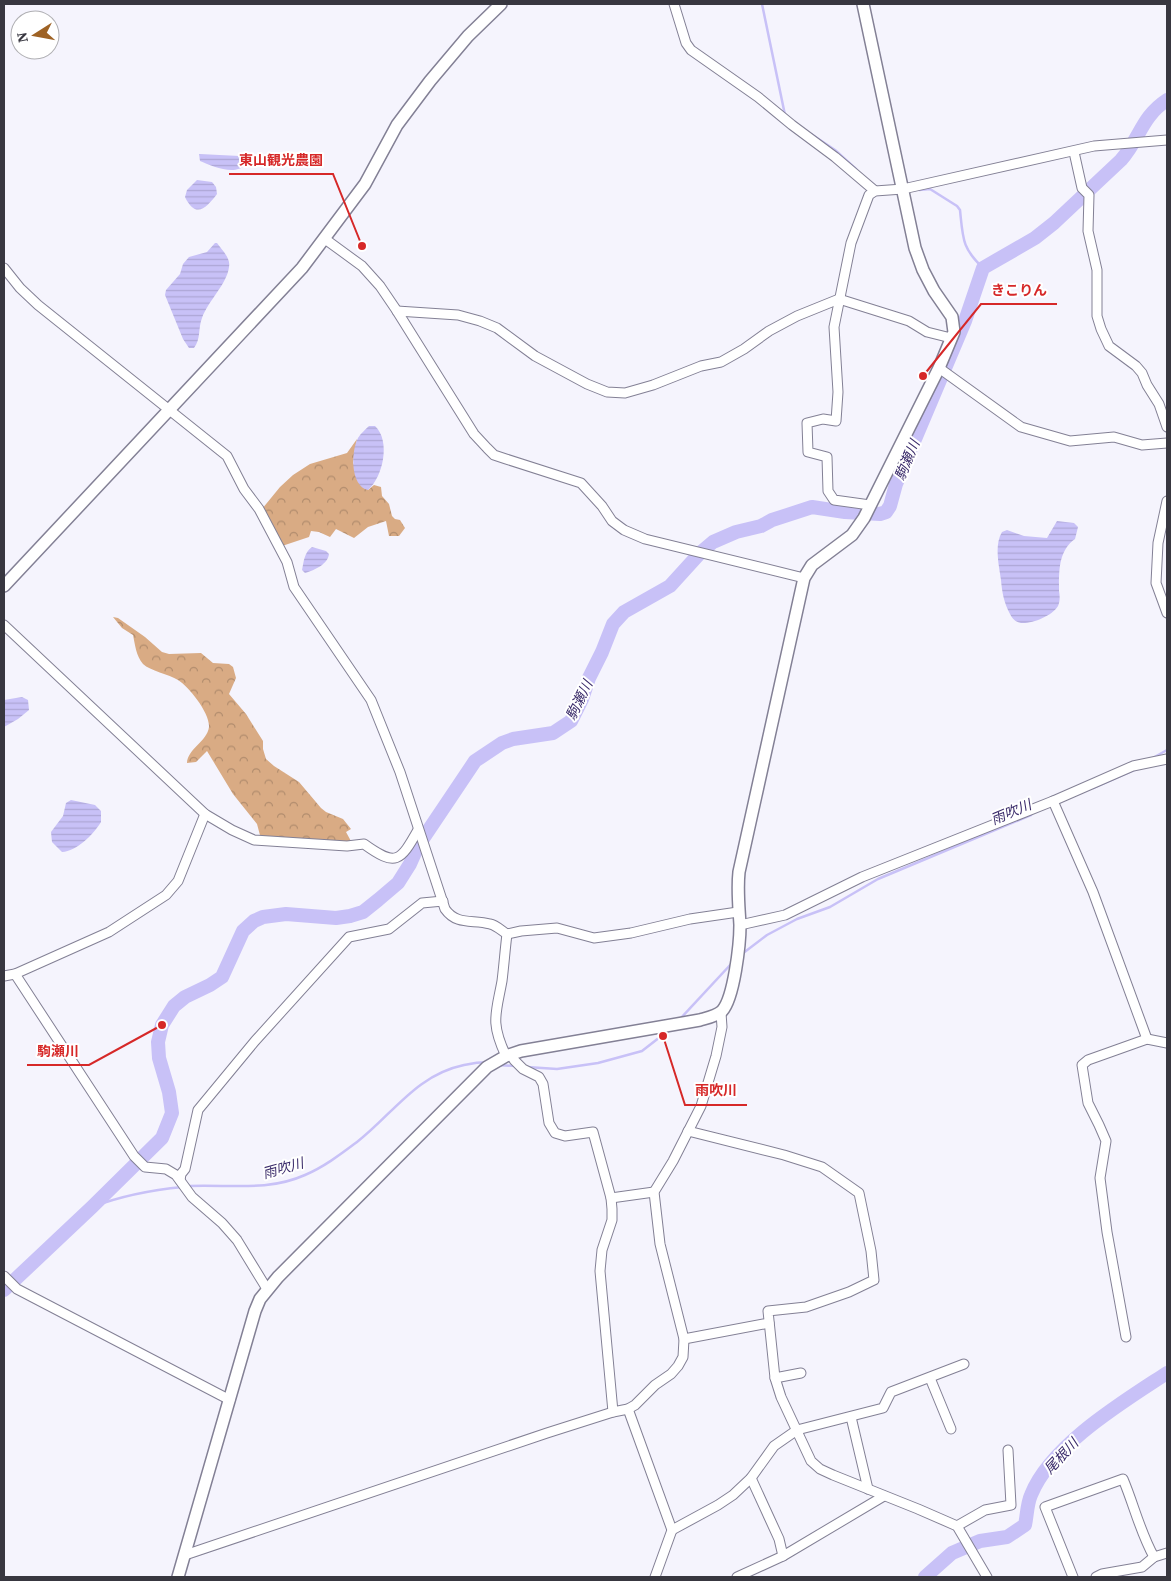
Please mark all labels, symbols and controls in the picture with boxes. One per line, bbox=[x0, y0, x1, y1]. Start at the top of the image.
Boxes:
north arrow bbox=[10, 10, 60, 60]
text: N bbox=[11, 31, 33, 44]
callout: 東山観光農園 bbox=[229, 145, 333, 174]
text: 東山観光農園 bbox=[239, 150, 323, 170]
callout: きこりん bbox=[981, 275, 1057, 304]
text: きこりん bbox=[991, 280, 1047, 300]
water label: 駒瀬川 bbox=[890, 435, 925, 483]
water label: 駒瀬川 bbox=[561, 675, 598, 723]
water label: 雨吹川 bbox=[988, 794, 1036, 829]
callout: 駒瀬川 bbox=[27, 1036, 89, 1065]
text: 駒瀬川 bbox=[37, 1041, 79, 1061]
callout: 雨吹川 bbox=[685, 1076, 747, 1105]
text: 雨吹川 bbox=[695, 1080, 737, 1100]
water label: 雨吹川 bbox=[260, 1152, 308, 1183]
water label: 尾根川 bbox=[1039, 1432, 1084, 1478]

